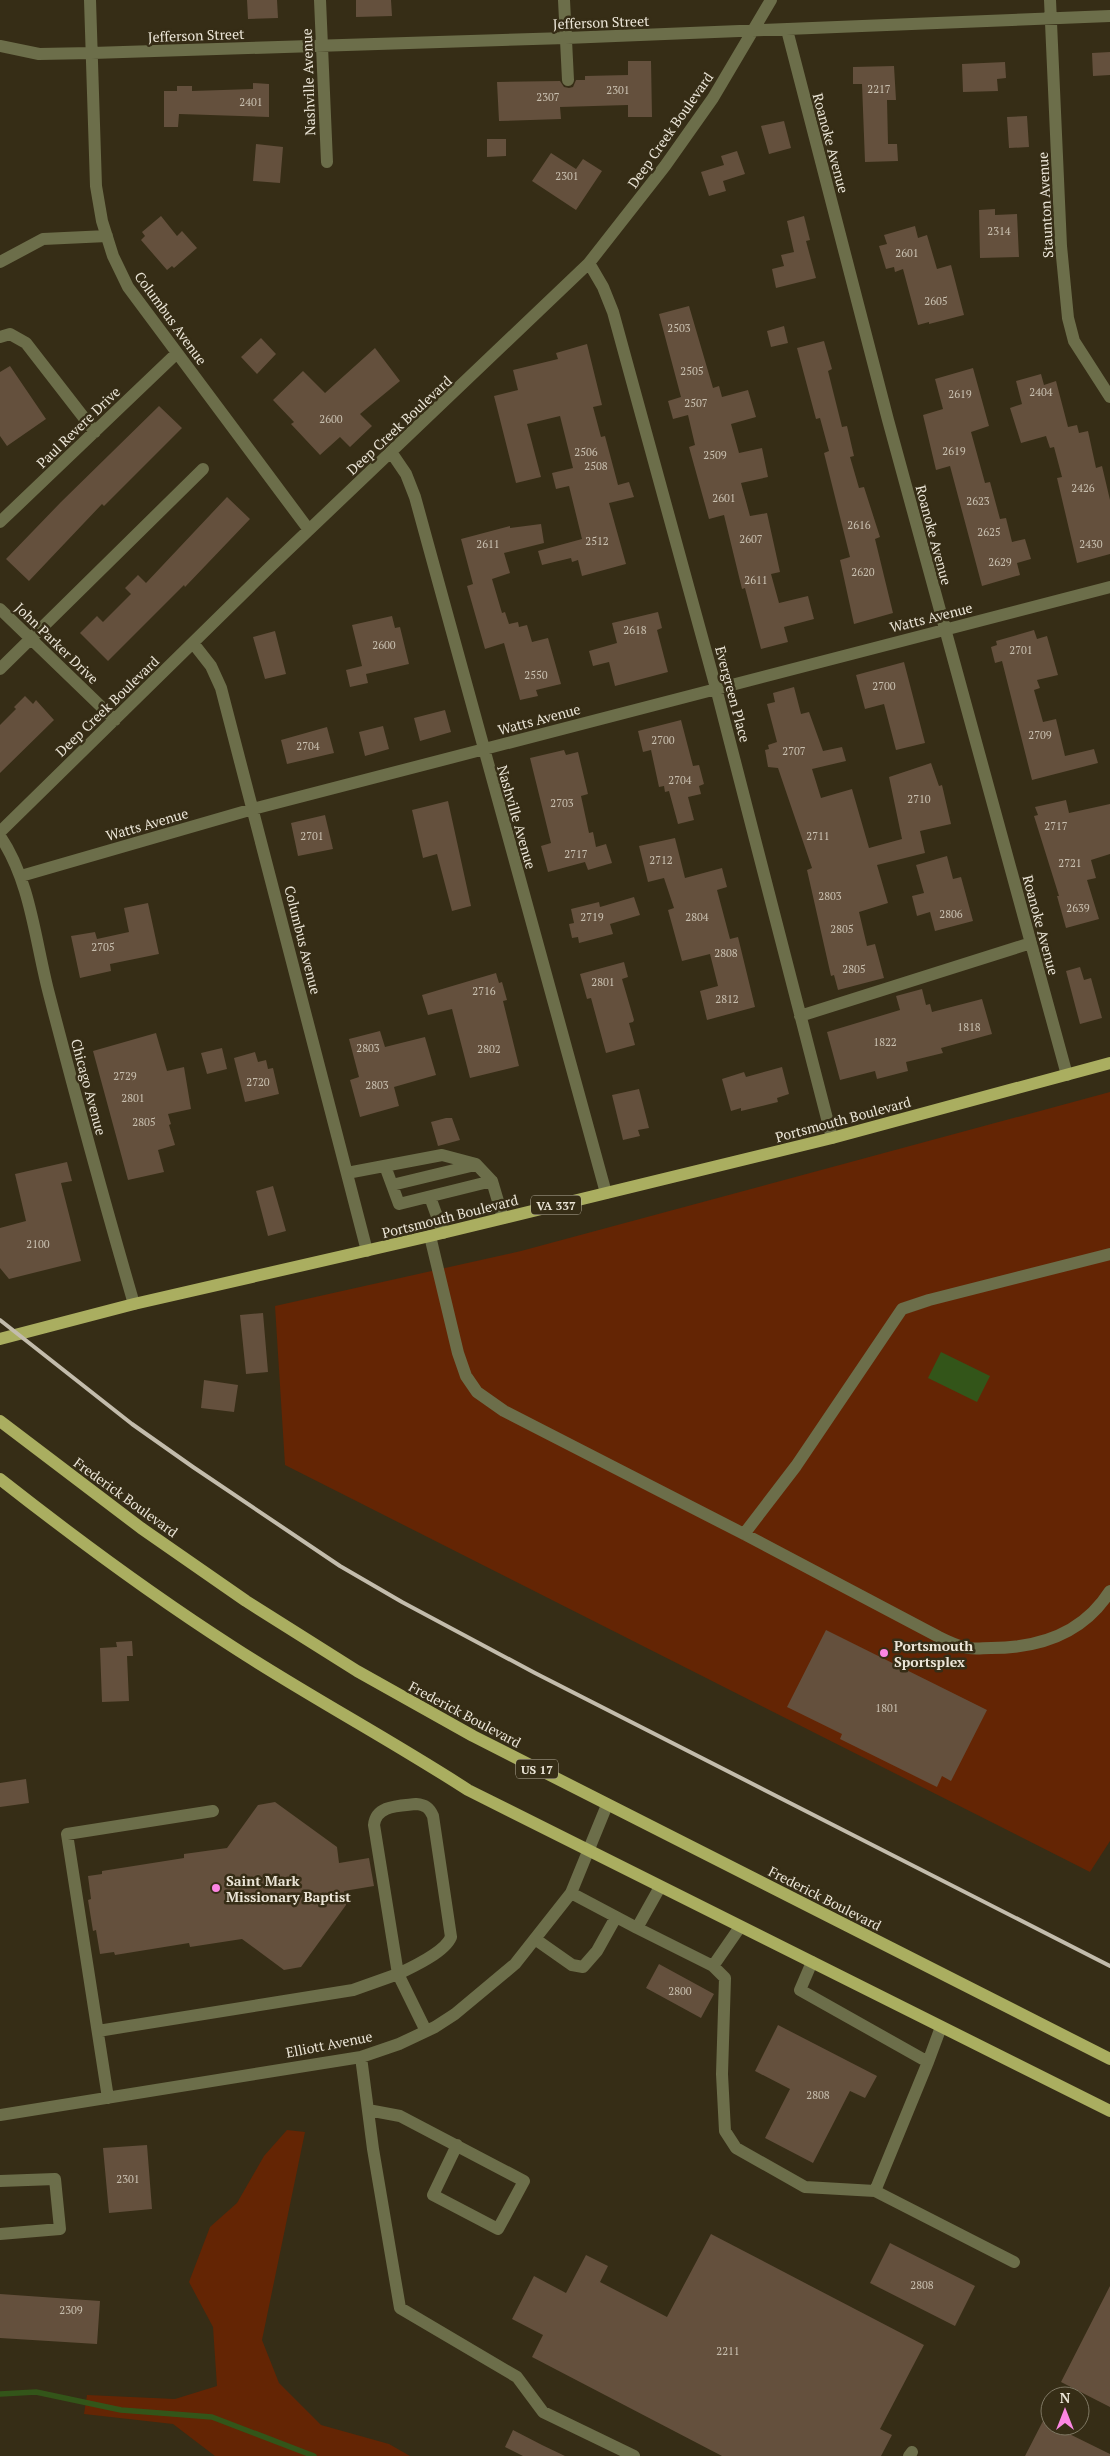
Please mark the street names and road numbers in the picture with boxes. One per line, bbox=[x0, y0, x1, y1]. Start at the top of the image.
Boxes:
street label: Jefferson Street bbox=[552, 11, 650, 33]
street label: Jefferson Street bbox=[147, 24, 245, 46]
street label: Nashville Avenue bbox=[297, 28, 319, 136]
street label: Deep Creek Boulevard bbox=[623, 68, 717, 192]
street label: Roanoke Avenue bbox=[809, 91, 853, 195]
street label: Staunton Avenue bbox=[1033, 151, 1057, 259]
street label: Columbus Avenue bbox=[131, 267, 211, 369]
street label: Deep Creek Boulevard bbox=[342, 371, 456, 479]
street label: Paul Revere Drive bbox=[32, 382, 124, 472]
street label: Roanoke Avenue bbox=[912, 483, 956, 587]
street label: John Parker Drive bbox=[11, 598, 103, 688]
street label: Watts Avenue bbox=[888, 598, 974, 636]
street label: Evergreen Place bbox=[711, 644, 755, 744]
street label: Deep Creek Boulevard bbox=[51, 651, 163, 760]
street label: Watts Avenue bbox=[496, 699, 582, 739]
street label: Nashville Avenue bbox=[493, 763, 541, 871]
street label: Watts Avenue bbox=[104, 803, 190, 845]
street label: Roanoke Avenue bbox=[1019, 873, 1063, 977]
street label: Columbus Avenue bbox=[280, 884, 326, 996]
street label: Chicago Avenue bbox=[67, 1037, 111, 1137]
street label: Portsmouth Boulevard bbox=[773, 1092, 913, 1146]
street label: Portsmouth Boulevard bbox=[380, 1190, 520, 1242]
road number: VA 337 bbox=[531, 1196, 581, 1214]
street label: Frederick Boulevard bbox=[70, 1453, 182, 1541]
street label: Frederick Boulevard bbox=[406, 1676, 525, 1752]
road number: US 17 bbox=[516, 1760, 558, 1778]
street label: Frederick Boulevard bbox=[765, 1861, 885, 1935]
street label: Elliott Avenue bbox=[284, 2026, 374, 2062]

